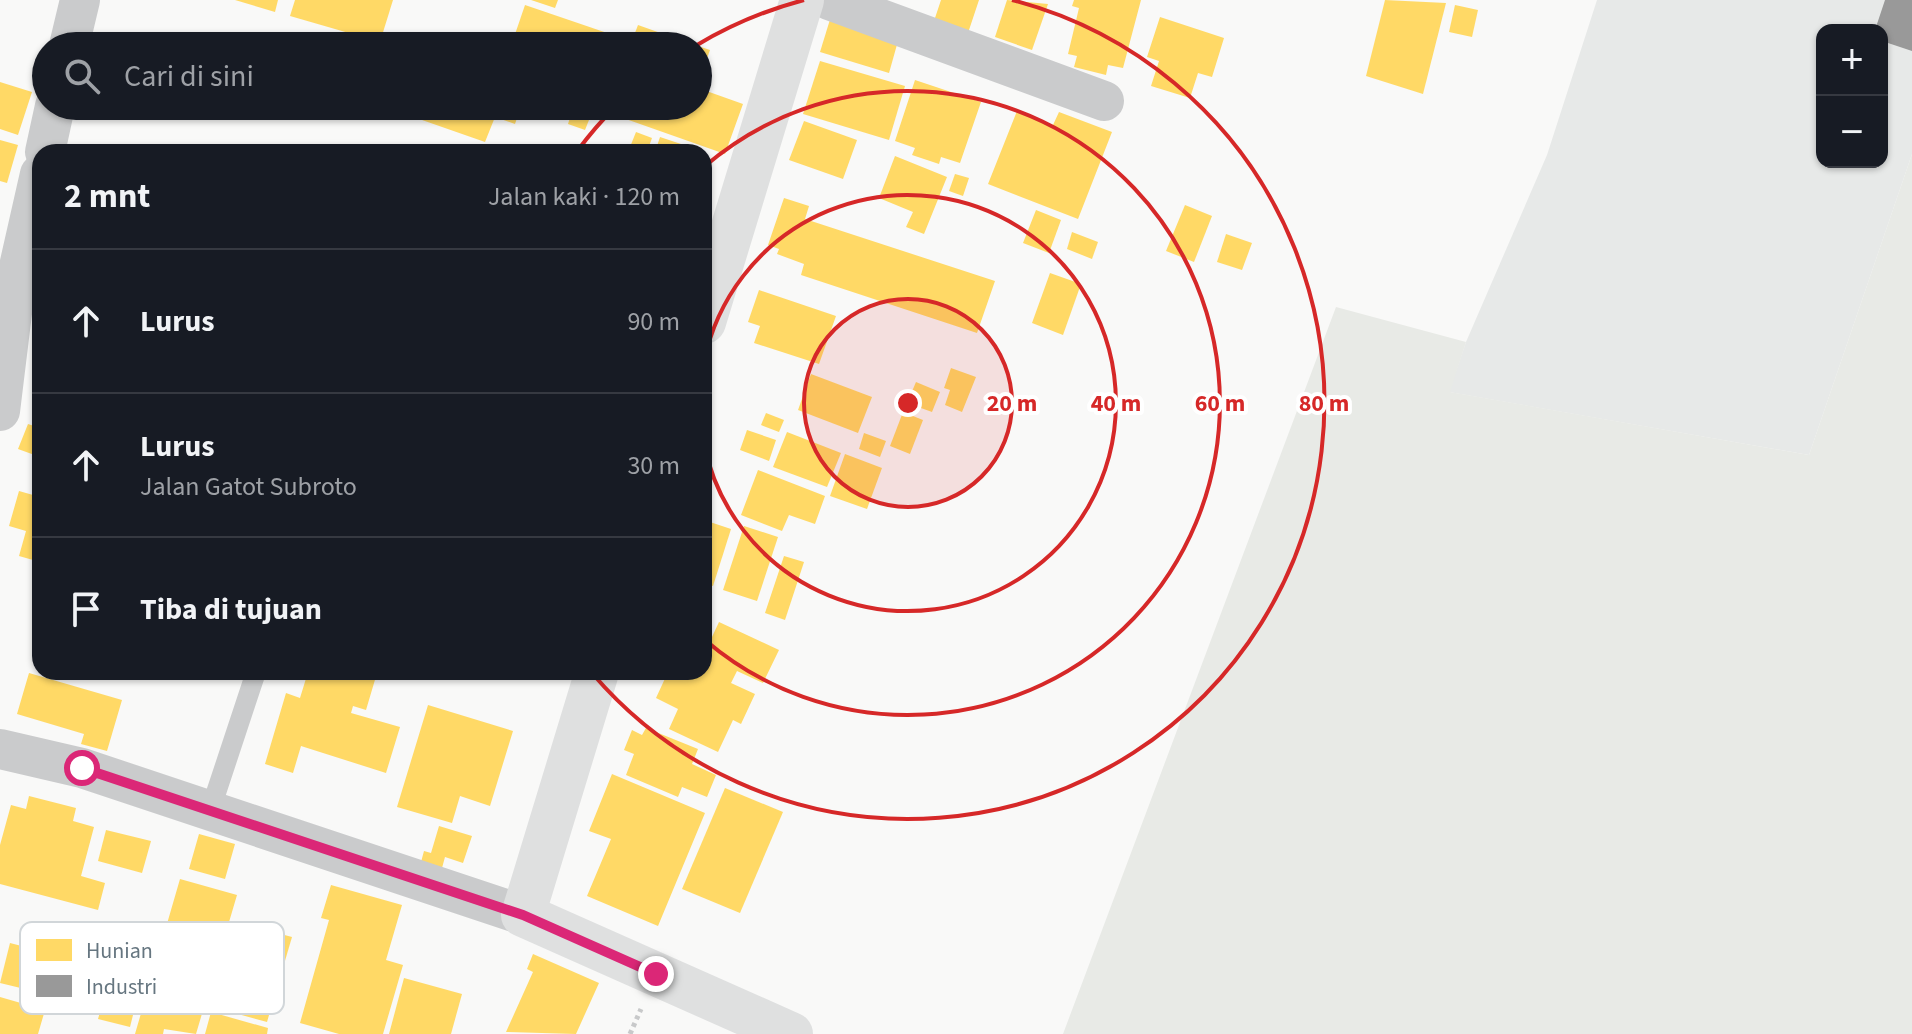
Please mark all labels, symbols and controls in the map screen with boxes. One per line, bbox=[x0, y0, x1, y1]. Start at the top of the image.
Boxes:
map controls bbox=[1816, 24, 1888, 168]
button: + bbox=[1816, 24, 1888, 96]
search box bbox=[32, 32, 712, 120]
icon: search bbox=[60, 54, 104, 98]
text: Cari di sini bbox=[124, 55, 254, 98]
button: − bbox=[1816, 96, 1888, 168]
text: 2 mnt bbox=[64, 172, 150, 221]
text: Jalan kaki · 120 m bbox=[488, 178, 680, 215]
icon: ahead bbox=[64, 299, 108, 343]
text: Lurus bbox=[140, 300, 215, 343]
text: 90 m bbox=[627, 303, 680, 340]
text: 20 m bbox=[987, 386, 1037, 421]
text: 40 m bbox=[1091, 386, 1141, 421]
text: 60 m bbox=[1195, 386, 1245, 421]
text: 80 m bbox=[1299, 386, 1349, 421]
centre of rings bbox=[894, 389, 922, 417]
text: Lurus bbox=[140, 425, 215, 468]
icon: ahead bbox=[64, 443, 108, 487]
text: 30 m bbox=[627, 447, 680, 484]
text: Jalan Gatot Subroto bbox=[140, 468, 357, 505]
icon: arrive bbox=[64, 587, 108, 631]
text: Tiba di tujuan bbox=[140, 588, 322, 631]
route start bbox=[64, 750, 100, 786]
legend bbox=[20, 922, 284, 1014]
text: Hunian bbox=[86, 935, 153, 967]
route end bbox=[638, 956, 674, 992]
text: Industri bbox=[86, 971, 157, 1003]

